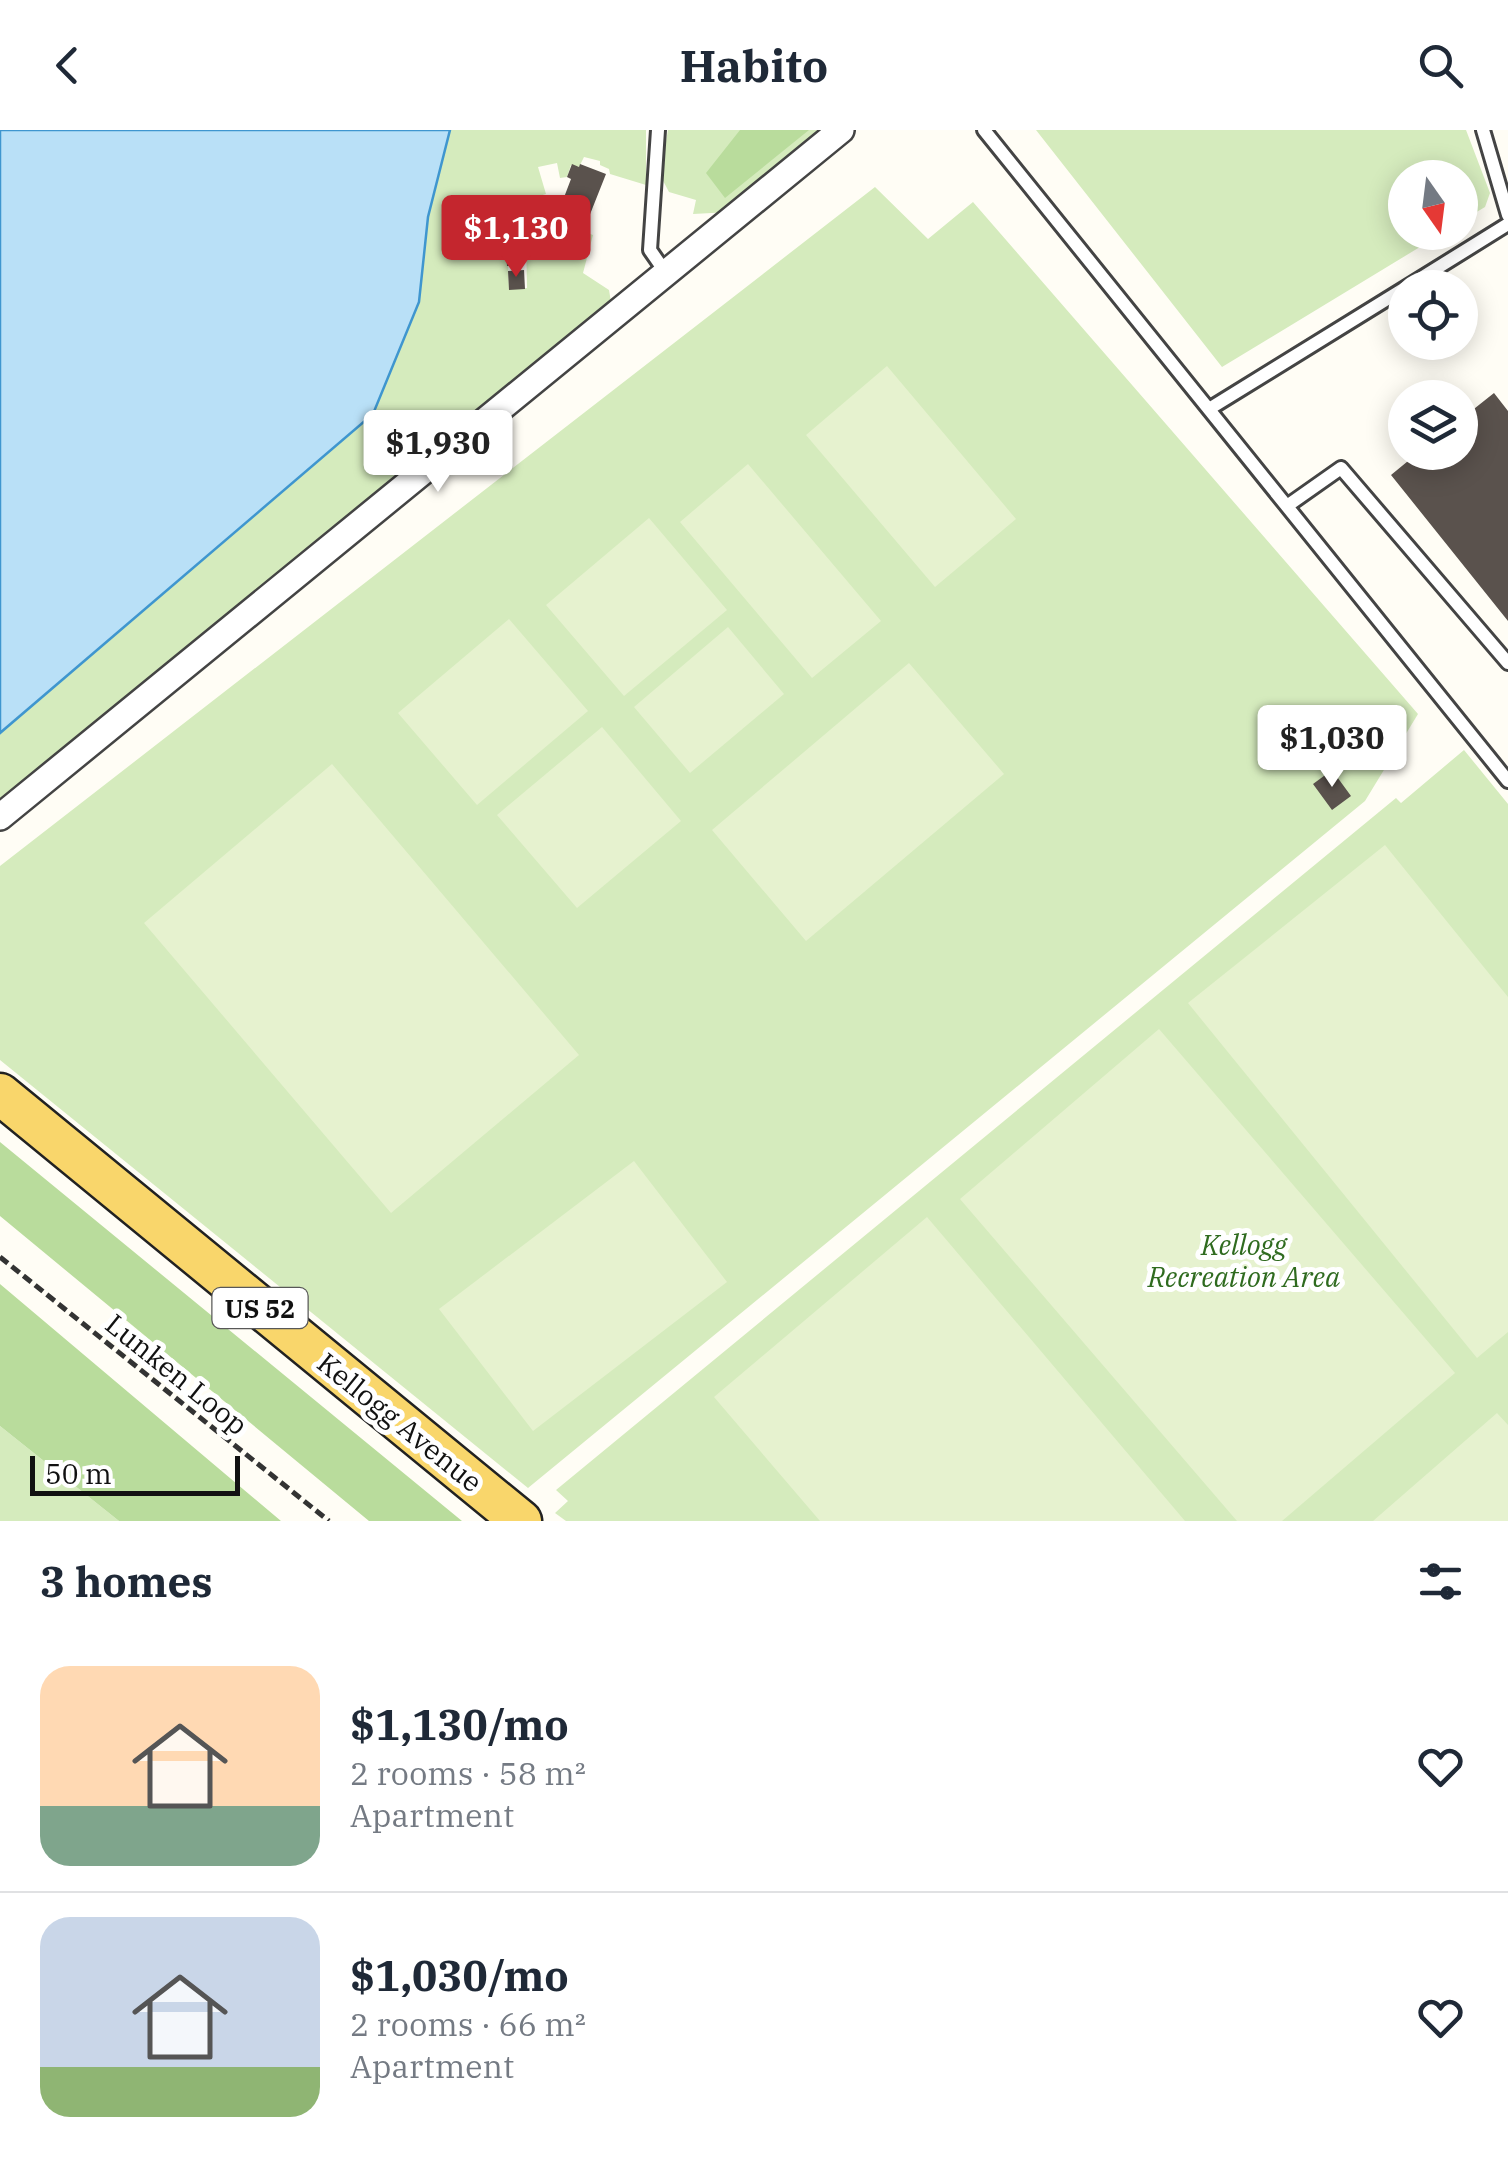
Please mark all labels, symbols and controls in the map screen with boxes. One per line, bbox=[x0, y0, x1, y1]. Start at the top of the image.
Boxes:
text: Habito bbox=[680, 36, 828, 94]
icon: back bbox=[40, 38, 95, 93]
icon: search bbox=[1413, 38, 1468, 93]
north arrow bbox=[1388, 160, 1478, 250]
map controls bbox=[1388, 160, 1478, 470]
pin: $1,130 bbox=[435, 195, 597, 280]
text: $1,130 bbox=[464, 206, 568, 248]
button: locate bbox=[1388, 270, 1478, 360]
button: layers bbox=[1388, 380, 1478, 470]
pin: $1,930 bbox=[357, 410, 519, 495]
text: $1,930 bbox=[386, 421, 490, 463]
pin: $1,030 bbox=[1251, 705, 1413, 790]
text: $1,030 bbox=[1280, 716, 1384, 758]
park label: Kellogg Recreation Area bbox=[1147, 1226, 1340, 1295]
road number: US 52 bbox=[212, 1288, 308, 1328]
street label: Lunken Loop bbox=[98, 1305, 256, 1443]
street label: Kellogg Avenue bbox=[310, 1344, 490, 1500]
scale bar bbox=[30, 1451, 240, 1496]
text: 50 m bbox=[45, 1455, 112, 1492]
text: 3 homes bbox=[40, 1554, 213, 1609]
icon: filters bbox=[1413, 1554, 1468, 1609]
text: $1,130/mo bbox=[350, 1697, 569, 1752]
icon: home bbox=[120, 1706, 240, 1826]
icon: heart bbox=[1413, 1739, 1468, 1794]
text: 2 rooms · 58 m² bbox=[350, 1752, 586, 1794]
text: Apartment bbox=[350, 1794, 514, 1836]
text: $1,030/mo bbox=[350, 1948, 569, 2003]
icon: home bbox=[120, 1957, 240, 2077]
icon: heart bbox=[1413, 1990, 1468, 2045]
text: 2 rooms · 66 m² bbox=[350, 2003, 586, 2045]
text: Apartment bbox=[350, 2045, 514, 2087]

